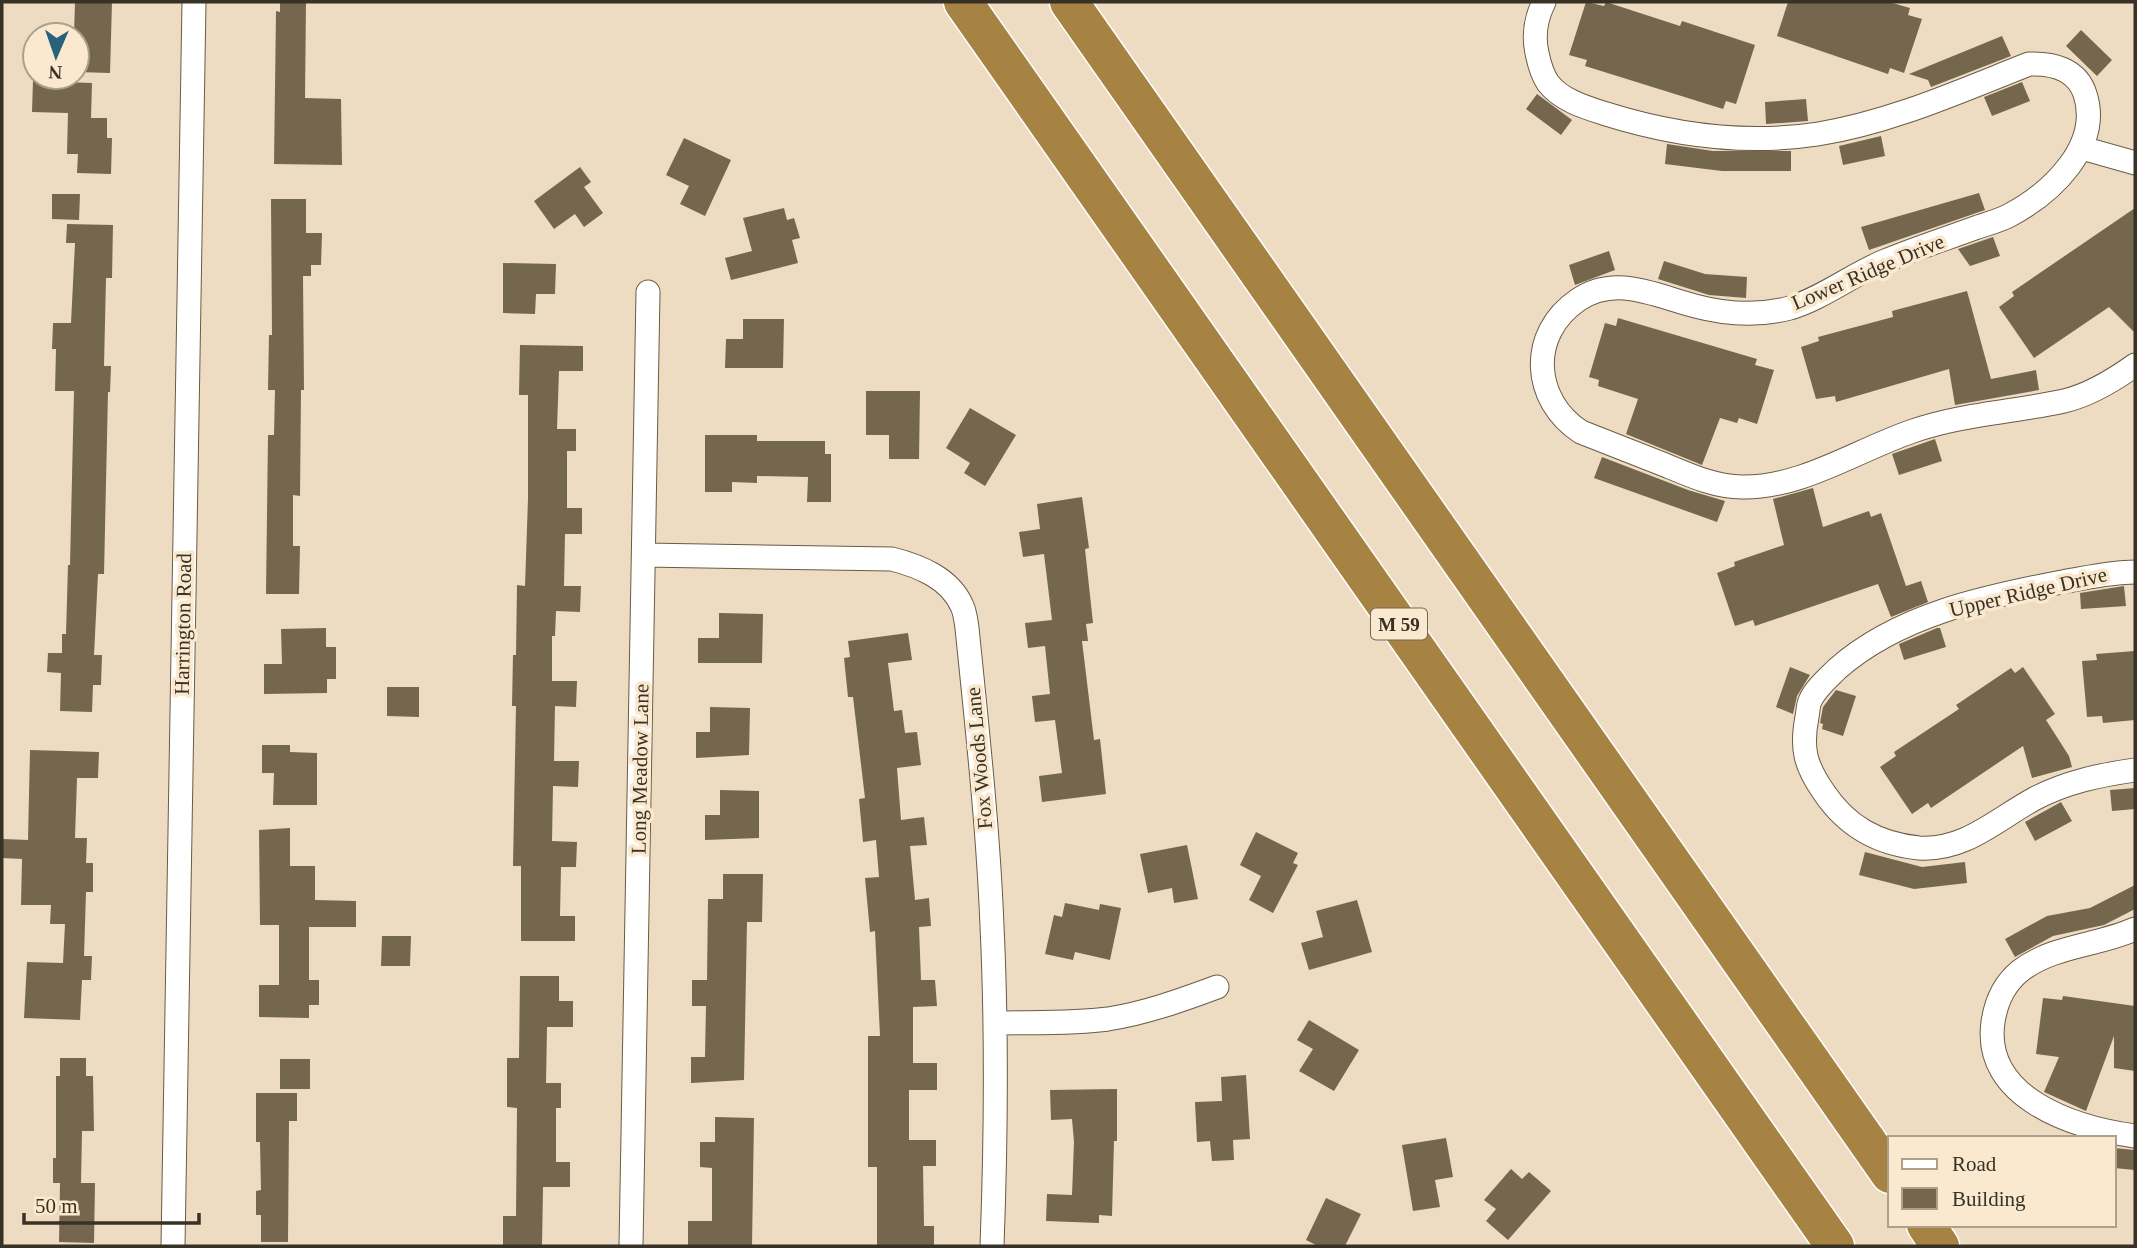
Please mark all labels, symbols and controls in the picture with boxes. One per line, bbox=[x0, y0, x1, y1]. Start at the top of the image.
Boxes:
north arrow bbox=[21, 21, 91, 91]
text: N bbox=[48, 62, 63, 83]
street label: Lower Ridge Drive bbox=[1788, 229, 1948, 315]
street label: Harrington Road bbox=[170, 552, 196, 695]
street label: Upper Ridge Drive bbox=[1947, 562, 2109, 622]
road number: M 59 bbox=[1371, 608, 1427, 639]
street label: Long Meadow Lane bbox=[627, 684, 653, 854]
street label: Fox Woods Lane bbox=[961, 686, 997, 830]
legend bbox=[1888, 1136, 2116, 1227]
text: Road bbox=[1952, 1152, 1997, 1176]
scale bar bbox=[24, 1182, 200, 1226]
text: Building bbox=[1952, 1187, 2026, 1211]
text: 50 m bbox=[35, 1194, 78, 1218]

